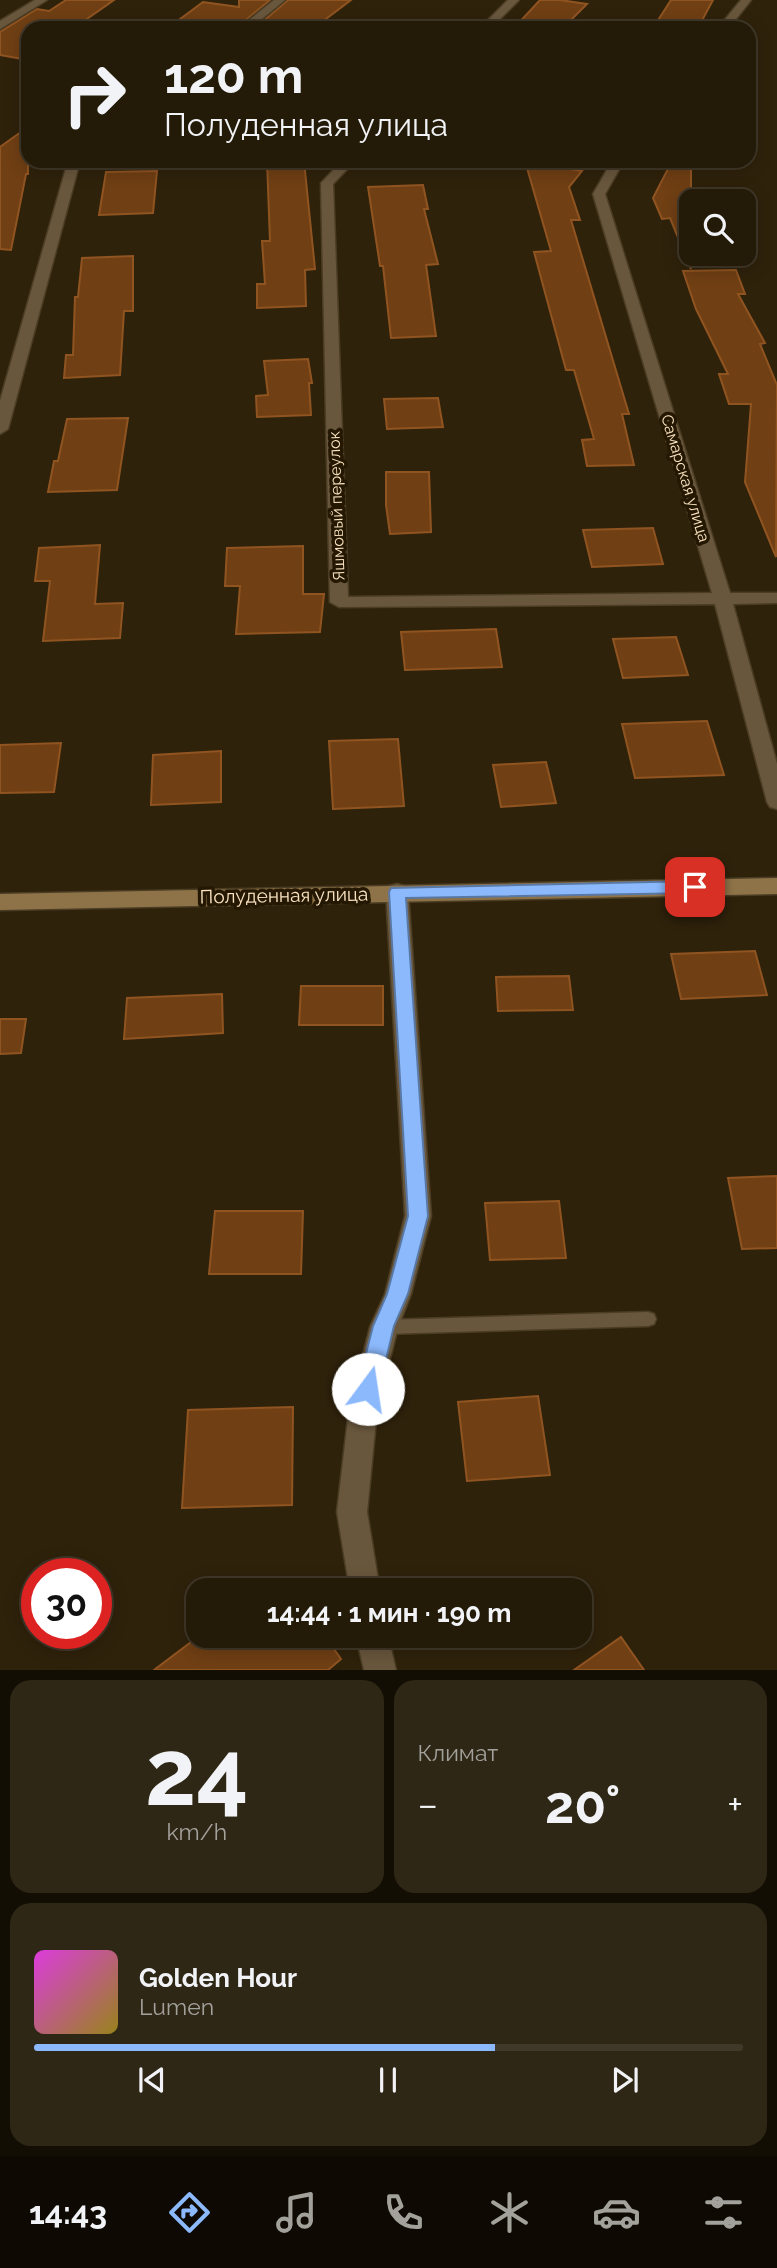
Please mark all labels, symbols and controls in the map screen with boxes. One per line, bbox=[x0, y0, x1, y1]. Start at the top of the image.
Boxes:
text: 120 m bbox=[164, 47, 303, 104]
icon: right bbox=[49, 49, 140, 140]
text: Полуденная улица bbox=[164, 106, 448, 143]
map controls bbox=[679, 189, 756, 266]
button: search bbox=[679, 189, 756, 266]
street label: Самарская улица bbox=[657, 412, 714, 544]
street label: Яшмовый переулок bbox=[324, 431, 349, 581]
pin bbox=[665, 857, 725, 917]
icon: arrive bbox=[676, 868, 714, 906]
street label: Полуденная улица bbox=[200, 883, 368, 907]
position arrow bbox=[331, 1352, 405, 1426]
speed limit sign: 30 bbox=[21, 1558, 112, 1649]
text: 14:44 · 1 мин · 190 m bbox=[267, 1598, 511, 1628]
text: 24 bbox=[145, 1719, 248, 1826]
text: Климат bbox=[418, 1739, 498, 1766]
text: 20° bbox=[545, 1774, 620, 1835]
text: − bbox=[418, 1782, 438, 1827]
text: + bbox=[727, 1782, 743, 1827]
text: km/h bbox=[166, 1818, 227, 1845]
text: Golden Hour bbox=[139, 1963, 297, 1993]
text: Lumen bbox=[139, 1993, 214, 2020]
icon: previous bbox=[133, 2061, 171, 2099]
icon: pause bbox=[369, 2061, 407, 2099]
icon: next bbox=[606, 2061, 644, 2099]
icon: directions bbox=[165, 2188, 214, 2237]
icon: music bbox=[272, 2188, 321, 2237]
icon: phone bbox=[379, 2188, 428, 2237]
icon: climate bbox=[485, 2188, 534, 2237]
icon: car bbox=[592, 2188, 641, 2237]
icon: filters bbox=[699, 2188, 748, 2237]
text: 14:43 bbox=[29, 2194, 107, 2231]

